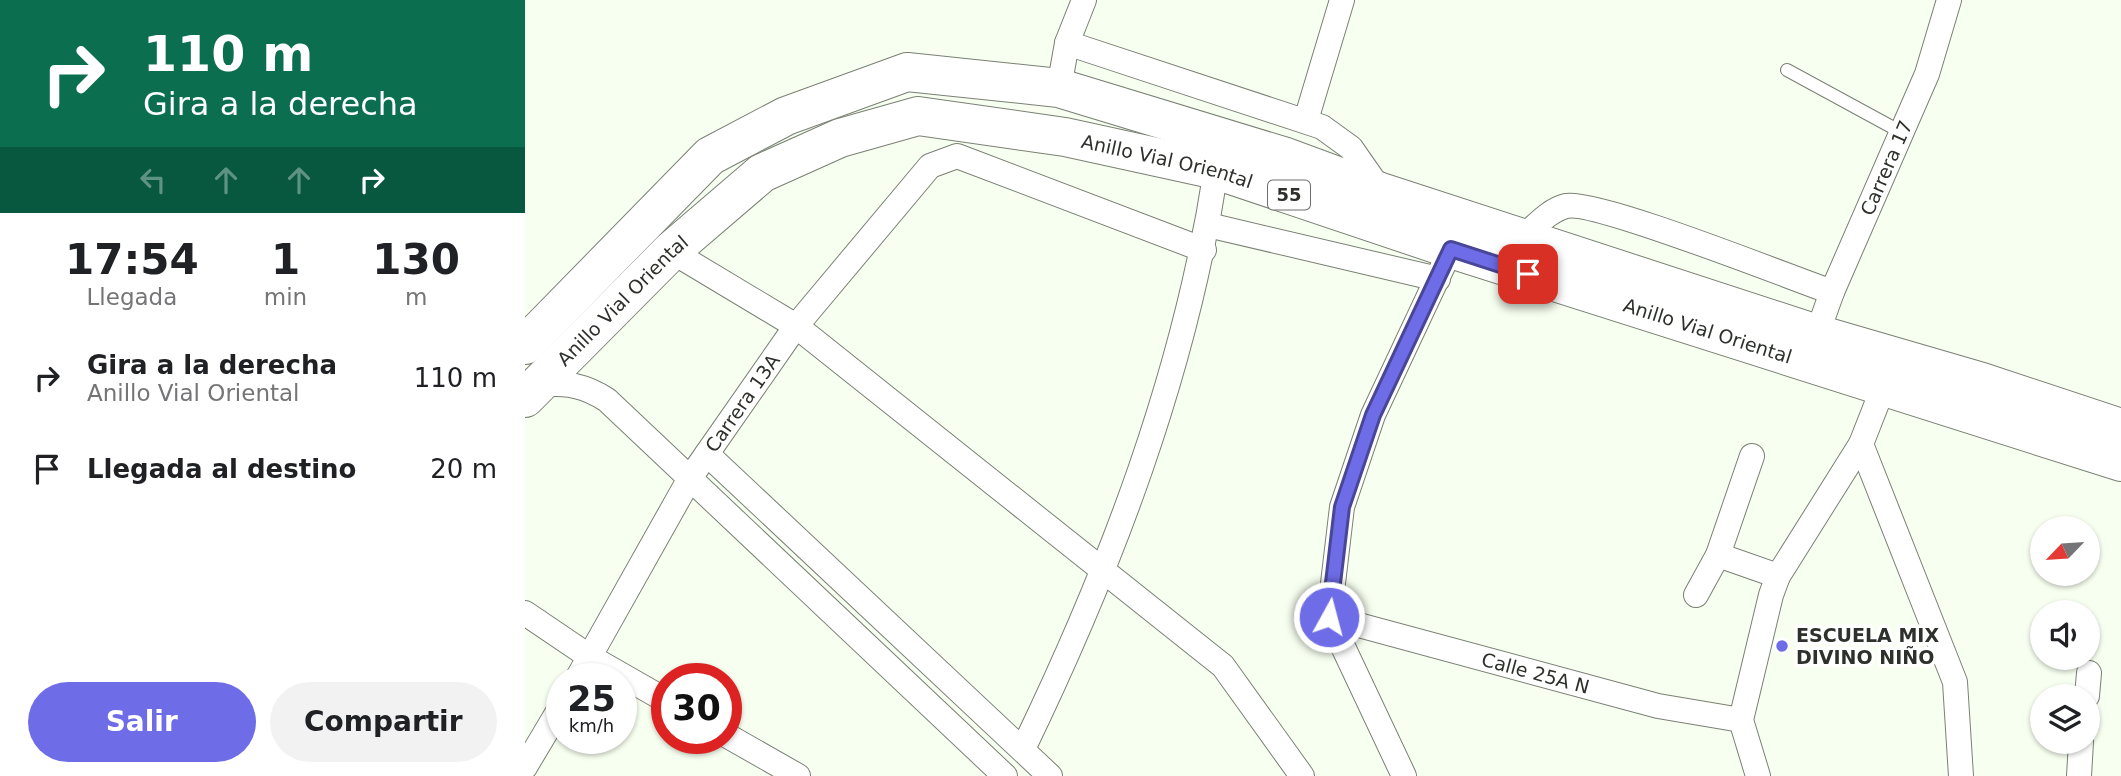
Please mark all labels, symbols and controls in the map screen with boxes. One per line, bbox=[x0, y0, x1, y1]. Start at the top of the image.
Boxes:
text: 110 m bbox=[143, 26, 313, 83]
icon: right bbox=[28, 28, 119, 119]
text: Gira a la derecha bbox=[143, 85, 418, 123]
street label: Carrera 17 bbox=[1856, 117, 1916, 219]
street label: Anillo Vial Oriental bbox=[1079, 130, 1256, 193]
icon: left bbox=[134, 161, 172, 199]
icon: ahead bbox=[207, 161, 245, 199]
icon: ahead bbox=[280, 161, 318, 199]
icon: right bbox=[353, 161, 391, 199]
road number: 55 bbox=[1268, 180, 1310, 210]
street label: Anillo Vial Oriental bbox=[553, 231, 692, 370]
text: 17:54 bbox=[65, 235, 199, 284]
text: 1 bbox=[271, 235, 300, 284]
text: 130 bbox=[372, 235, 460, 284]
pin bbox=[1498, 244, 1558, 304]
icon: arrive bbox=[1509, 255, 1547, 293]
text: Llegada bbox=[87, 284, 177, 310]
text: min bbox=[264, 284, 307, 310]
text: m bbox=[405, 284, 427, 310]
street label: Anillo Vial Oriental bbox=[1621, 294, 1795, 368]
text: Gira a la derecha bbox=[87, 350, 337, 380]
street label: Carrera 13A bbox=[701, 350, 784, 456]
icon: right bbox=[28, 359, 66, 397]
text: 110 m bbox=[414, 363, 497, 393]
text: Anillo Vial Oriental bbox=[87, 380, 299, 406]
icon: arrive bbox=[28, 450, 66, 488]
text: Llegada al destino bbox=[87, 454, 356, 484]
text: 20 m bbox=[430, 454, 497, 484]
north arrow bbox=[2030, 516, 2100, 586]
map controls bbox=[2030, 516, 2100, 754]
position arrow bbox=[1292, 580, 1366, 654]
button: sound bbox=[2030, 600, 2100, 670]
place label: ESCUELA MIX DIVINO NIÑO bbox=[1796, 624, 1939, 668]
marker: ESCUELA MIX DIVINO NIÑO bbox=[1774, 638, 1790, 654]
street label: Calle 25A N bbox=[1479, 648, 1592, 698]
speed limit sign: 30 bbox=[651, 663, 742, 754]
text: 25 bbox=[567, 679, 616, 719]
button: Salir bbox=[28, 682, 256, 762]
button: Compartir bbox=[270, 682, 497, 762]
button: layers bbox=[2030, 684, 2100, 754]
text: km/h bbox=[569, 715, 614, 736]

